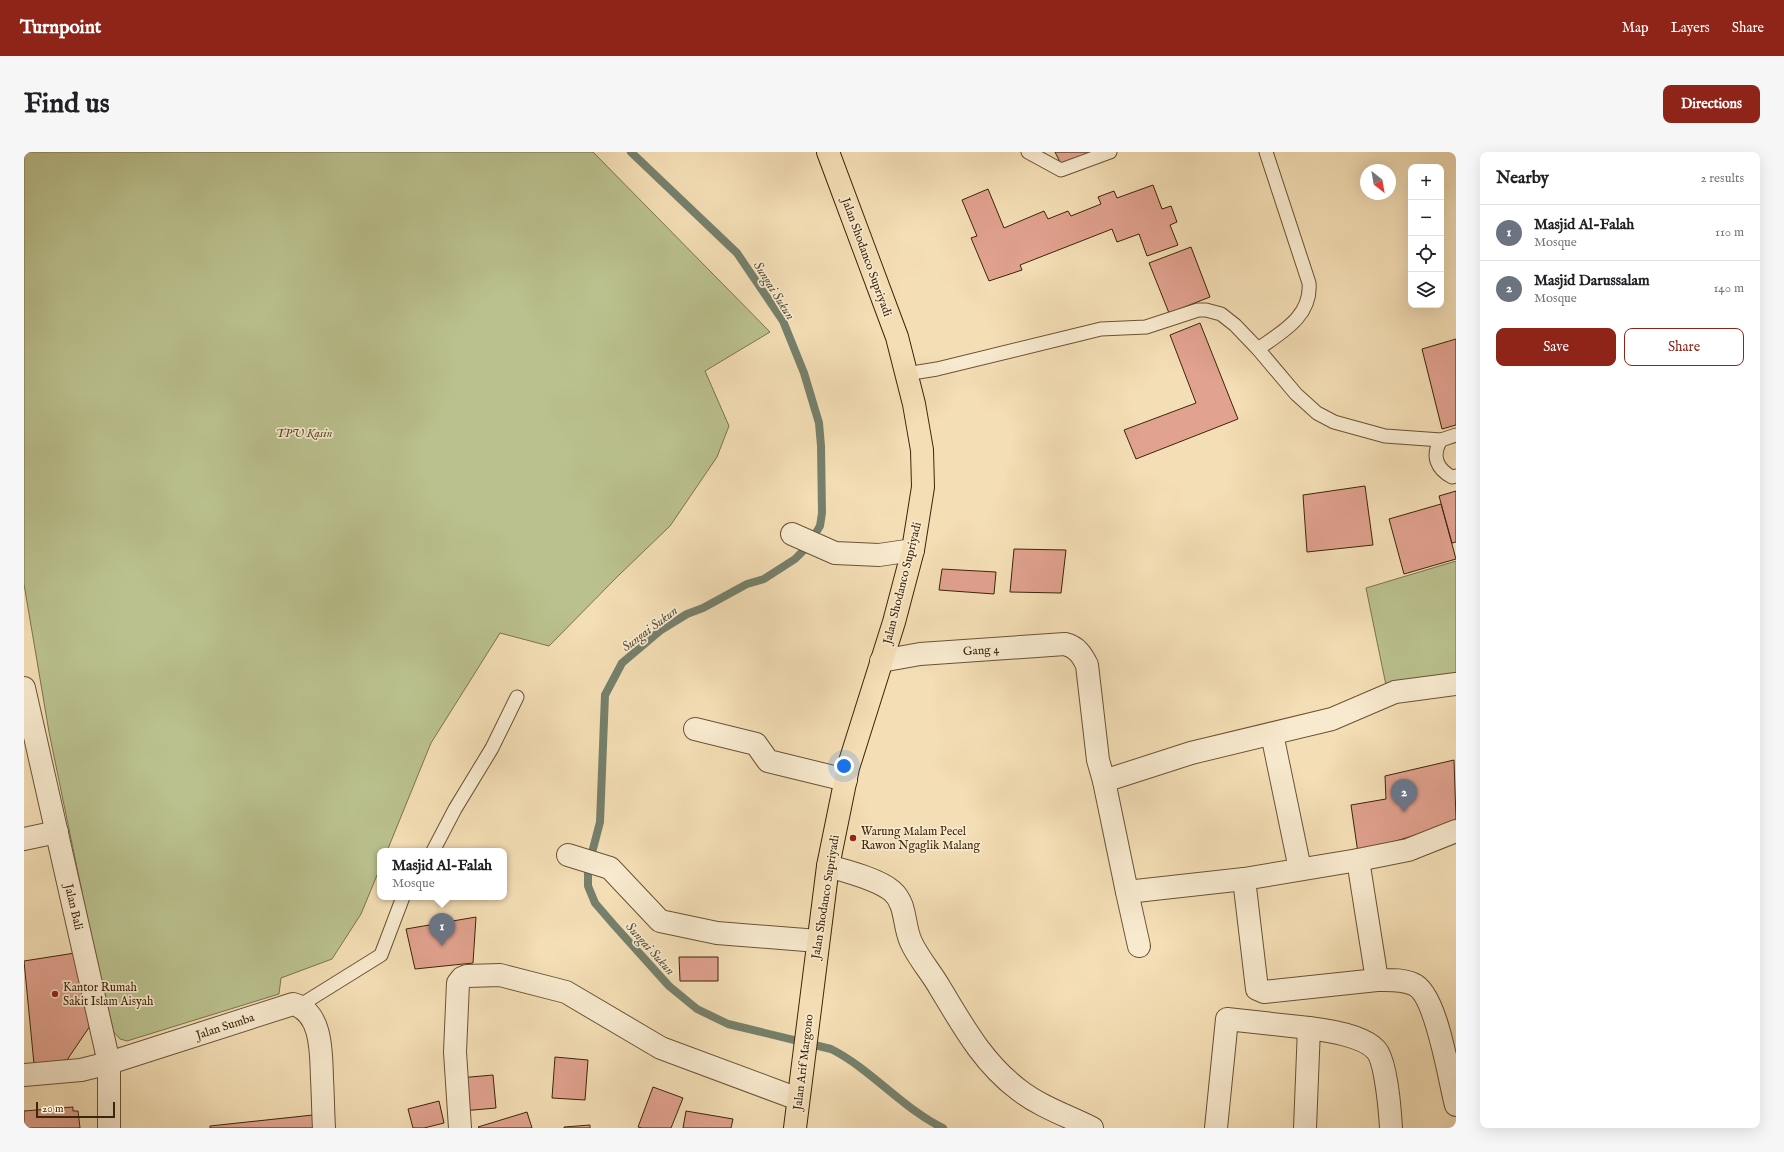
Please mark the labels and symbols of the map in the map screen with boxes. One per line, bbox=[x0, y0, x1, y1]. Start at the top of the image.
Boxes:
north arrow bbox=[1360, 164, 1396, 200]
street label: Jalan Shodanco Supriyadi bbox=[836, 194, 895, 319]
water label: Sungai Sukun bbox=[748, 258, 798, 324]
park label: TPU Kasin bbox=[276, 426, 333, 441]
street label: Jalan Shodanco Supriyadi bbox=[880, 520, 926, 648]
water label: Sungai Sukun bbox=[618, 603, 682, 657]
street label: Gang 4 bbox=[962, 642, 1000, 659]
your location bbox=[834, 756, 854, 776]
pin: 2 bbox=[1391, 779, 1417, 812]
place label: Warung Malam Pecel Rawon Ngaglik Malang bbox=[861, 824, 980, 853]
marker: Warung Malam Pecel Rawon Ngaglik Malang bbox=[848, 833, 858, 843]
street label: Jalan Shodanco Supriyadi bbox=[808, 834, 844, 962]
street label: Jalan Bali bbox=[60, 881, 86, 932]
pin: 1 bbox=[429, 913, 455, 946]
water label: Sungai Sukun bbox=[621, 919, 678, 980]
place label: Kantor Rumah Sakit Islam Aisyah bbox=[63, 980, 154, 1009]
marker: Kantor Rumah Sakit Islam Aisyah bbox=[50, 989, 60, 999]
street label: Jalan Sumba bbox=[192, 1010, 257, 1045]
street label: Jalan Arif Margono bbox=[790, 1013, 818, 1113]
scale bar bbox=[36, 1100, 115, 1119]

